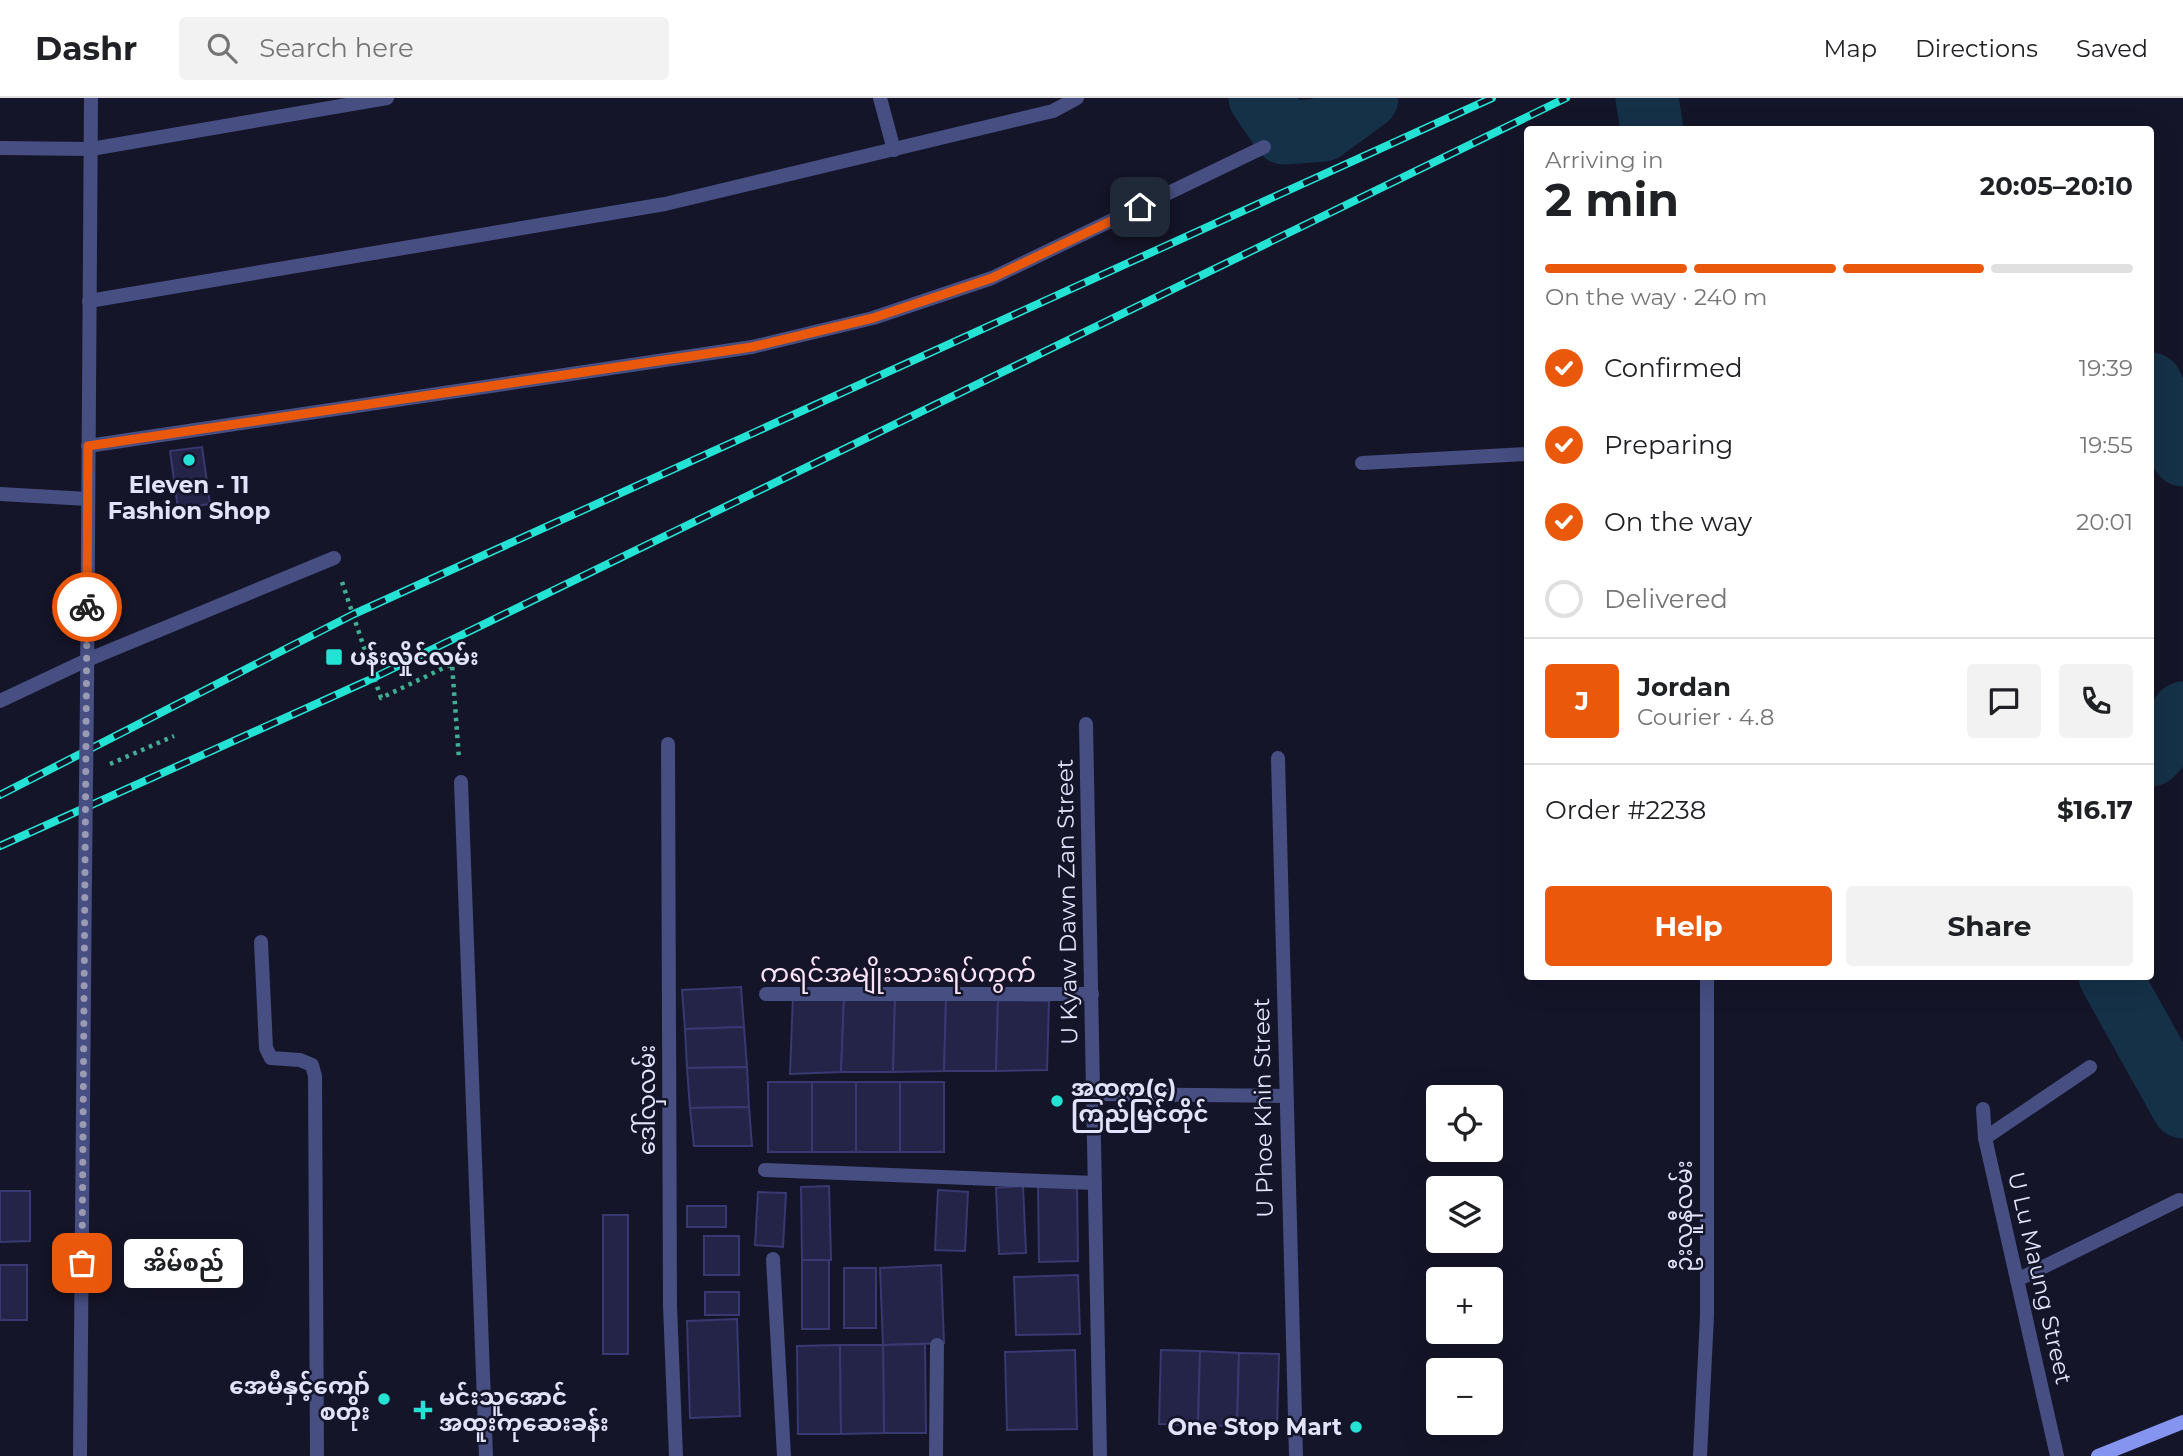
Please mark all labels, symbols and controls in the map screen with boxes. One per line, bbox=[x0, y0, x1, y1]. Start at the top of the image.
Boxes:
search box bbox=[179, 17, 669, 80]
text: Dashr bbox=[35, 28, 137, 68]
icon: search bbox=[203, 29, 241, 67]
text: Search here bbox=[259, 32, 414, 64]
text: Map bbox=[1824, 34, 1877, 63]
text: Directions bbox=[1915, 34, 2038, 63]
text: Saved bbox=[2076, 34, 2148, 63]
text: Arriving in bbox=[1545, 146, 1664, 174]
text: 20:05–20:10 bbox=[1980, 170, 2133, 202]
text: 2 min bbox=[1545, 171, 1679, 228]
pin bbox=[1110, 177, 1170, 237]
icon: home bbox=[1121, 188, 1159, 226]
text: On the way · 240 m bbox=[1545, 283, 1767, 311]
icon: check bbox=[1545, 349, 1583, 387]
text: Confirmed bbox=[1604, 352, 1743, 384]
text: 19:39 bbox=[2079, 354, 2133, 382]
icon: check bbox=[1545, 426, 1583, 464]
text: Preparing bbox=[1604, 429, 1733, 461]
text: 19:55 bbox=[2080, 431, 2133, 459]
marker: Eleven - 11 Fashion Shop bbox=[181, 452, 197, 468]
place label: Eleven - 11 Fashion Shop bbox=[108, 471, 270, 525]
icon: check bbox=[1545, 503, 1583, 541]
text: On the way bbox=[1604, 506, 1752, 538]
text: 20:01 bbox=[2076, 508, 2133, 536]
courier bbox=[52, 572, 122, 642]
text: Delivered bbox=[1604, 583, 1728, 615]
icon: bike bbox=[68, 588, 106, 626]
place label: ပန်းလှိုင်လမ်း bbox=[350, 641, 479, 676]
marker: ပန်းလှိုင်လမ်း bbox=[324, 647, 344, 667]
button: chat bbox=[1967, 664, 2041, 738]
button: phone bbox=[2059, 664, 2133, 738]
text: Jordan bbox=[1637, 671, 1731, 703]
text: J bbox=[1575, 685, 1589, 717]
text: Courier · 4.8 bbox=[1637, 703, 1774, 731]
street label: U Kyaw Dawn Zan Street bbox=[1051, 759, 1083, 1045]
text: Order #2238 bbox=[1545, 794, 1706, 826]
text: $16.17 bbox=[2057, 794, 2133, 826]
button: Help bbox=[1545, 886, 1832, 966]
button: Share bbox=[1846, 886, 2133, 966]
district label: ကရင်အမျိုးသားရပ်ကွက် bbox=[760, 956, 1036, 994]
street label: U Phoe Khin Street bbox=[1247, 998, 1279, 1218]
street label: ဒေါ်လှလမ်း bbox=[631, 1045, 666, 1155]
place label: အထက(၄) ကြည်မြင်တိုင် bbox=[1071, 1074, 1209, 1133]
map controls bbox=[1426, 1085, 1503, 1435]
button: locate bbox=[1426, 1085, 1503, 1162]
marker: အထက(၄) ကြည်မြင်တိုင် bbox=[1049, 1093, 1065, 1109]
street label: ဦးလူနီလမ်း bbox=[1668, 1160, 1703, 1272]
street label: U Lu Maung Street bbox=[2002, 1169, 2078, 1387]
button: layers bbox=[1426, 1176, 1503, 1253]
pin bbox=[52, 1233, 112, 1293]
callout: အိမ်စည် bbox=[124, 1238, 243, 1288]
icon: bag bbox=[63, 1244, 101, 1282]
text: အိမ်စည် bbox=[143, 1249, 224, 1277]
button: + bbox=[1426, 1267, 1503, 1344]
button: − bbox=[1426, 1358, 1503, 1435]
place label: အေမီနှင့်ကျော် စတိုး bbox=[229, 1370, 370, 1431]
place label: မင်းသူအောင် အထူးကုဆေးခန်း bbox=[439, 1381, 609, 1442]
marker: အေမီနှင့်ကျော် စတိုး bbox=[376, 1391, 392, 1407]
marker: မင်းသူအောင် အထူးကုဆေးခန်း bbox=[413, 1400, 433, 1420]
place label: One Stop Mart bbox=[1167, 1413, 1342, 1441]
marker: One Stop Mart bbox=[1348, 1419, 1364, 1435]

